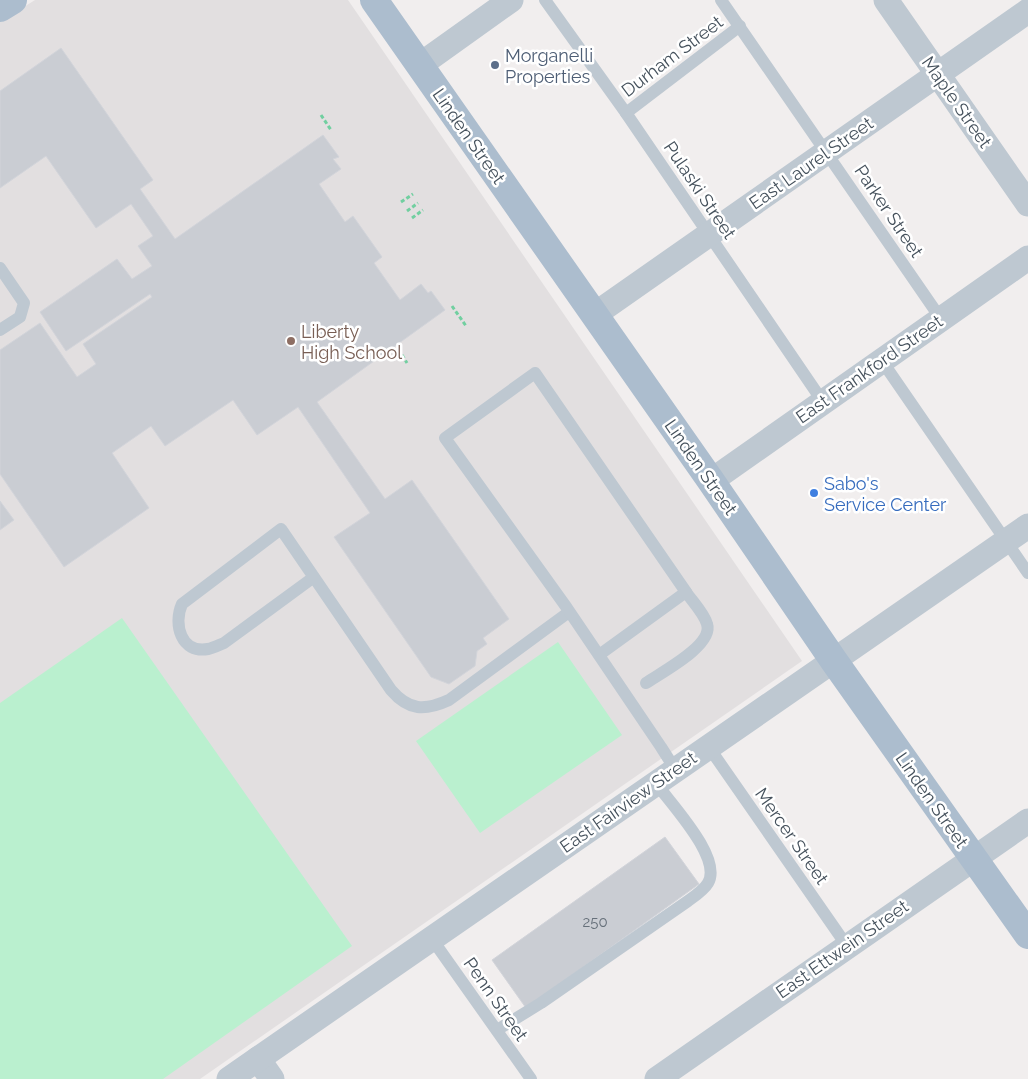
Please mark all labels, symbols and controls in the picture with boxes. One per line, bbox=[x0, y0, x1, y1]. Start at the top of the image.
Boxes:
street label: Durham Street bbox=[617, 11, 727, 101]
place label: Morganelli Properties bbox=[505, 45, 593, 87]
street label: Maple Street bbox=[918, 52, 996, 152]
marker: Morganelli Properties bbox=[489, 59, 501, 71]
street label: Linden Street bbox=[428, 84, 510, 188]
street label: East Laurel Street bbox=[745, 112, 877, 214]
street label: Pulaski Street bbox=[660, 137, 740, 243]
street label: Parker Street bbox=[850, 161, 928, 261]
street label: East Frankford Street bbox=[792, 310, 946, 428]
place label: Liberty High School bbox=[301, 321, 402, 363]
marker: Liberty High School bbox=[285, 335, 297, 347]
street label: Linden Street bbox=[660, 415, 742, 519]
place label: Sabo's Service Center bbox=[824, 473, 947, 515]
marker: Sabo's Service Center bbox=[808, 487, 820, 499]
street label: East Fairview Street bbox=[556, 747, 700, 857]
street label: Linden Street bbox=[891, 748, 973, 852]
street label: Mercer Street bbox=[751, 784, 833, 888]
street label: East Ettwein Street bbox=[772, 895, 912, 1003]
house number: 250 bbox=[582, 913, 608, 931]
street label: Penn Street bbox=[460, 953, 532, 1045]

